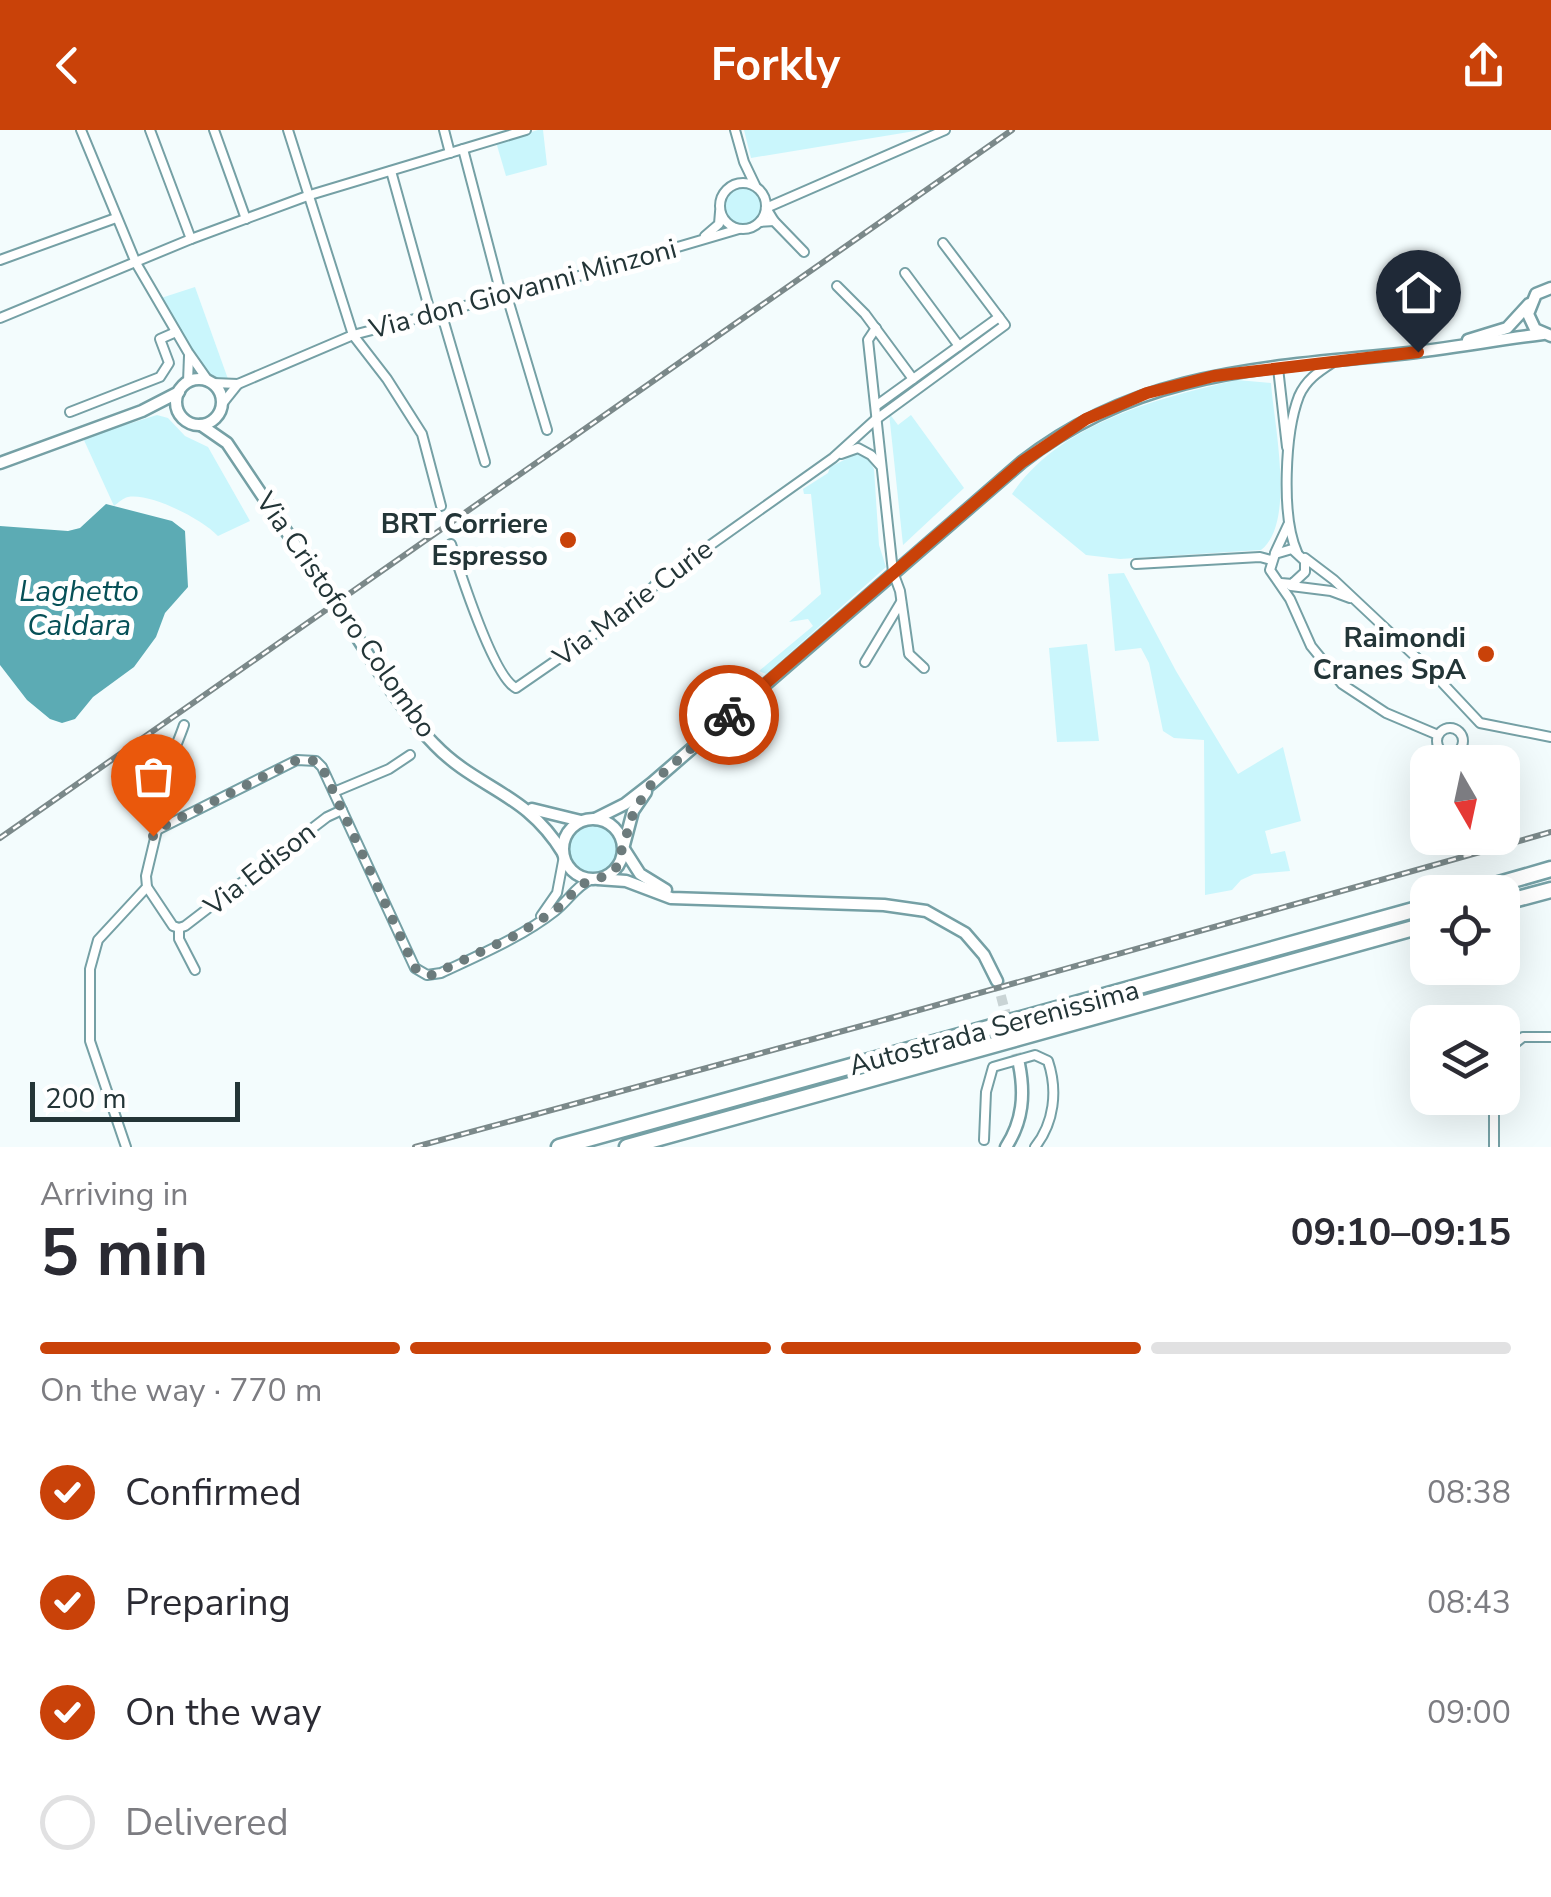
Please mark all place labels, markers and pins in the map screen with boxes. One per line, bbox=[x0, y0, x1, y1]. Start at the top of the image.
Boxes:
pin bbox=[1376, 250, 1461, 353]
place label: BRT Corriere Espresso bbox=[381, 505, 548, 575]
marker: BRT Corriere Espresso bbox=[557, 529, 579, 551]
place label: Raimondi Cranes SpA bbox=[1313, 619, 1466, 689]
marker: Raimondi Cranes SpA bbox=[1475, 643, 1497, 665]
pin bbox=[111, 734, 196, 837]

